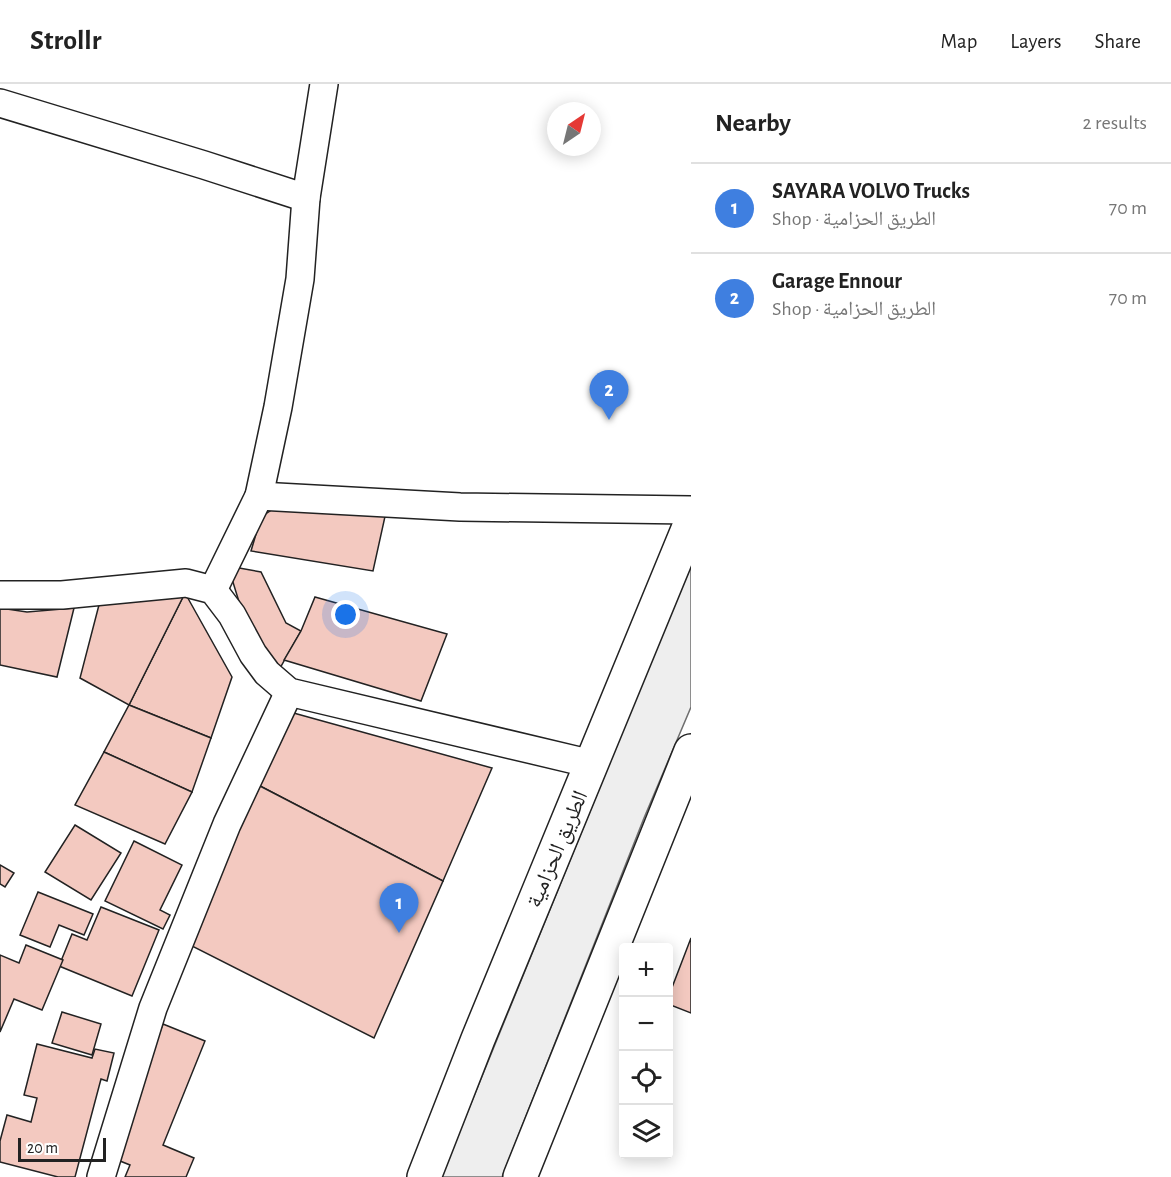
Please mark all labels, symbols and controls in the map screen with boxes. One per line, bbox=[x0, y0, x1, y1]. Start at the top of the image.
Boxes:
text: Strollr bbox=[30, 27, 101, 55]
text: Map bbox=[941, 31, 977, 52]
text: Layers bbox=[1010, 31, 1061, 52]
text: Share bbox=[1094, 31, 1141, 52]
north arrow bbox=[547, 102, 601, 156]
text: Nearby bbox=[715, 110, 791, 136]
text: 2 results bbox=[1083, 113, 1147, 133]
text: SAYARA VOLVO Trucks bbox=[772, 180, 970, 202]
text: 1 bbox=[731, 198, 738, 218]
text: 70 m bbox=[1109, 198, 1147, 218]
text: Shop · الطريق الحزامية bbox=[772, 209, 936, 229]
text: Garage Ennour bbox=[772, 270, 902, 292]
text: 2 bbox=[730, 288, 739, 308]
text: 70 m bbox=[1109, 288, 1147, 308]
text: Shop · الطريق الحزامية bbox=[772, 299, 936, 319]
pin: 2 bbox=[590, 370, 628, 420]
your location bbox=[331, 600, 360, 629]
street label: الطريق الحزامية bbox=[523, 787, 593, 911]
pin: 1 bbox=[380, 884, 418, 933]
map controls bbox=[619, 943, 673, 1159]
button: + bbox=[619, 943, 673, 997]
button: − bbox=[619, 997, 673, 1051]
button: locate bbox=[619, 1051, 673, 1105]
button: layers bbox=[619, 1105, 673, 1159]
scale bar bbox=[18, 1135, 106, 1162]
text: 20 m bbox=[27, 1140, 58, 1156]

